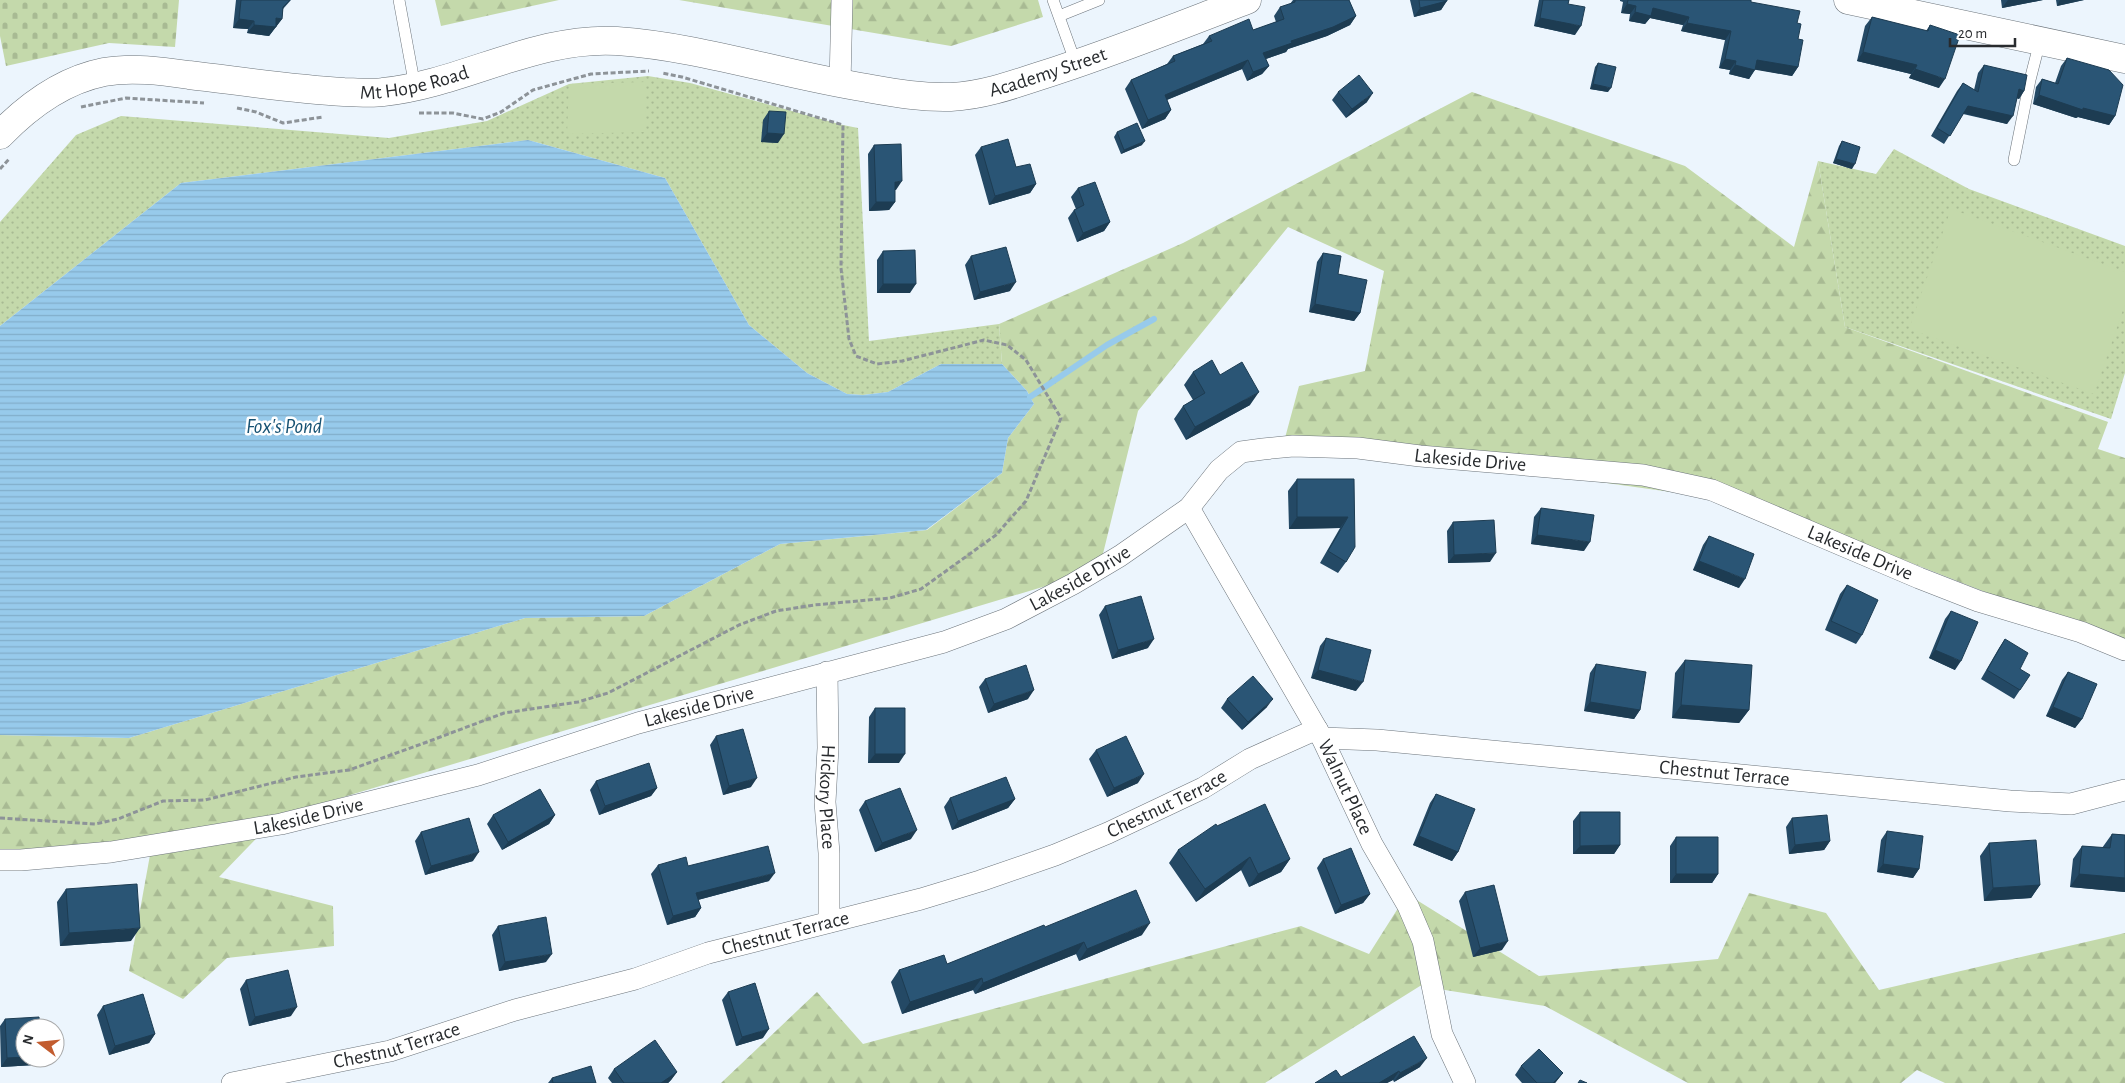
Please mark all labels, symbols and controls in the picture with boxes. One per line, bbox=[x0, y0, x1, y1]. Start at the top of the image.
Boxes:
scale bar bbox=[1950, 15, 2015, 47]
text: 20 m bbox=[1958, 26, 1987, 41]
street label: Academy Street bbox=[987, 44, 1110, 101]
street label: Mt Hope Road bbox=[360, 62, 471, 103]
water label: Fox's Pond bbox=[246, 416, 322, 437]
street label: Lakeside Drive bbox=[1413, 445, 1527, 475]
street label: Lakeside Drive bbox=[1804, 522, 1916, 584]
street label: Lakeside Drive bbox=[1026, 542, 1134, 615]
street label: Lakeside Drive bbox=[642, 683, 756, 731]
street label: Walnut Place bbox=[1314, 736, 1376, 838]
street label: Hickory Place bbox=[815, 744, 839, 850]
street label: Chestnut Terrace bbox=[1658, 757, 1790, 790]
street label: Chestnut Terrace bbox=[1104, 766, 1230, 842]
street label: Lakeside Drive bbox=[252, 794, 365, 838]
street label: Chestnut Terrace bbox=[720, 908, 851, 959]
north arrow bbox=[15, 1018, 65, 1068]
street label: Chestnut Terrace bbox=[332, 1019, 463, 1072]
text: N bbox=[20, 1033, 37, 1046]

